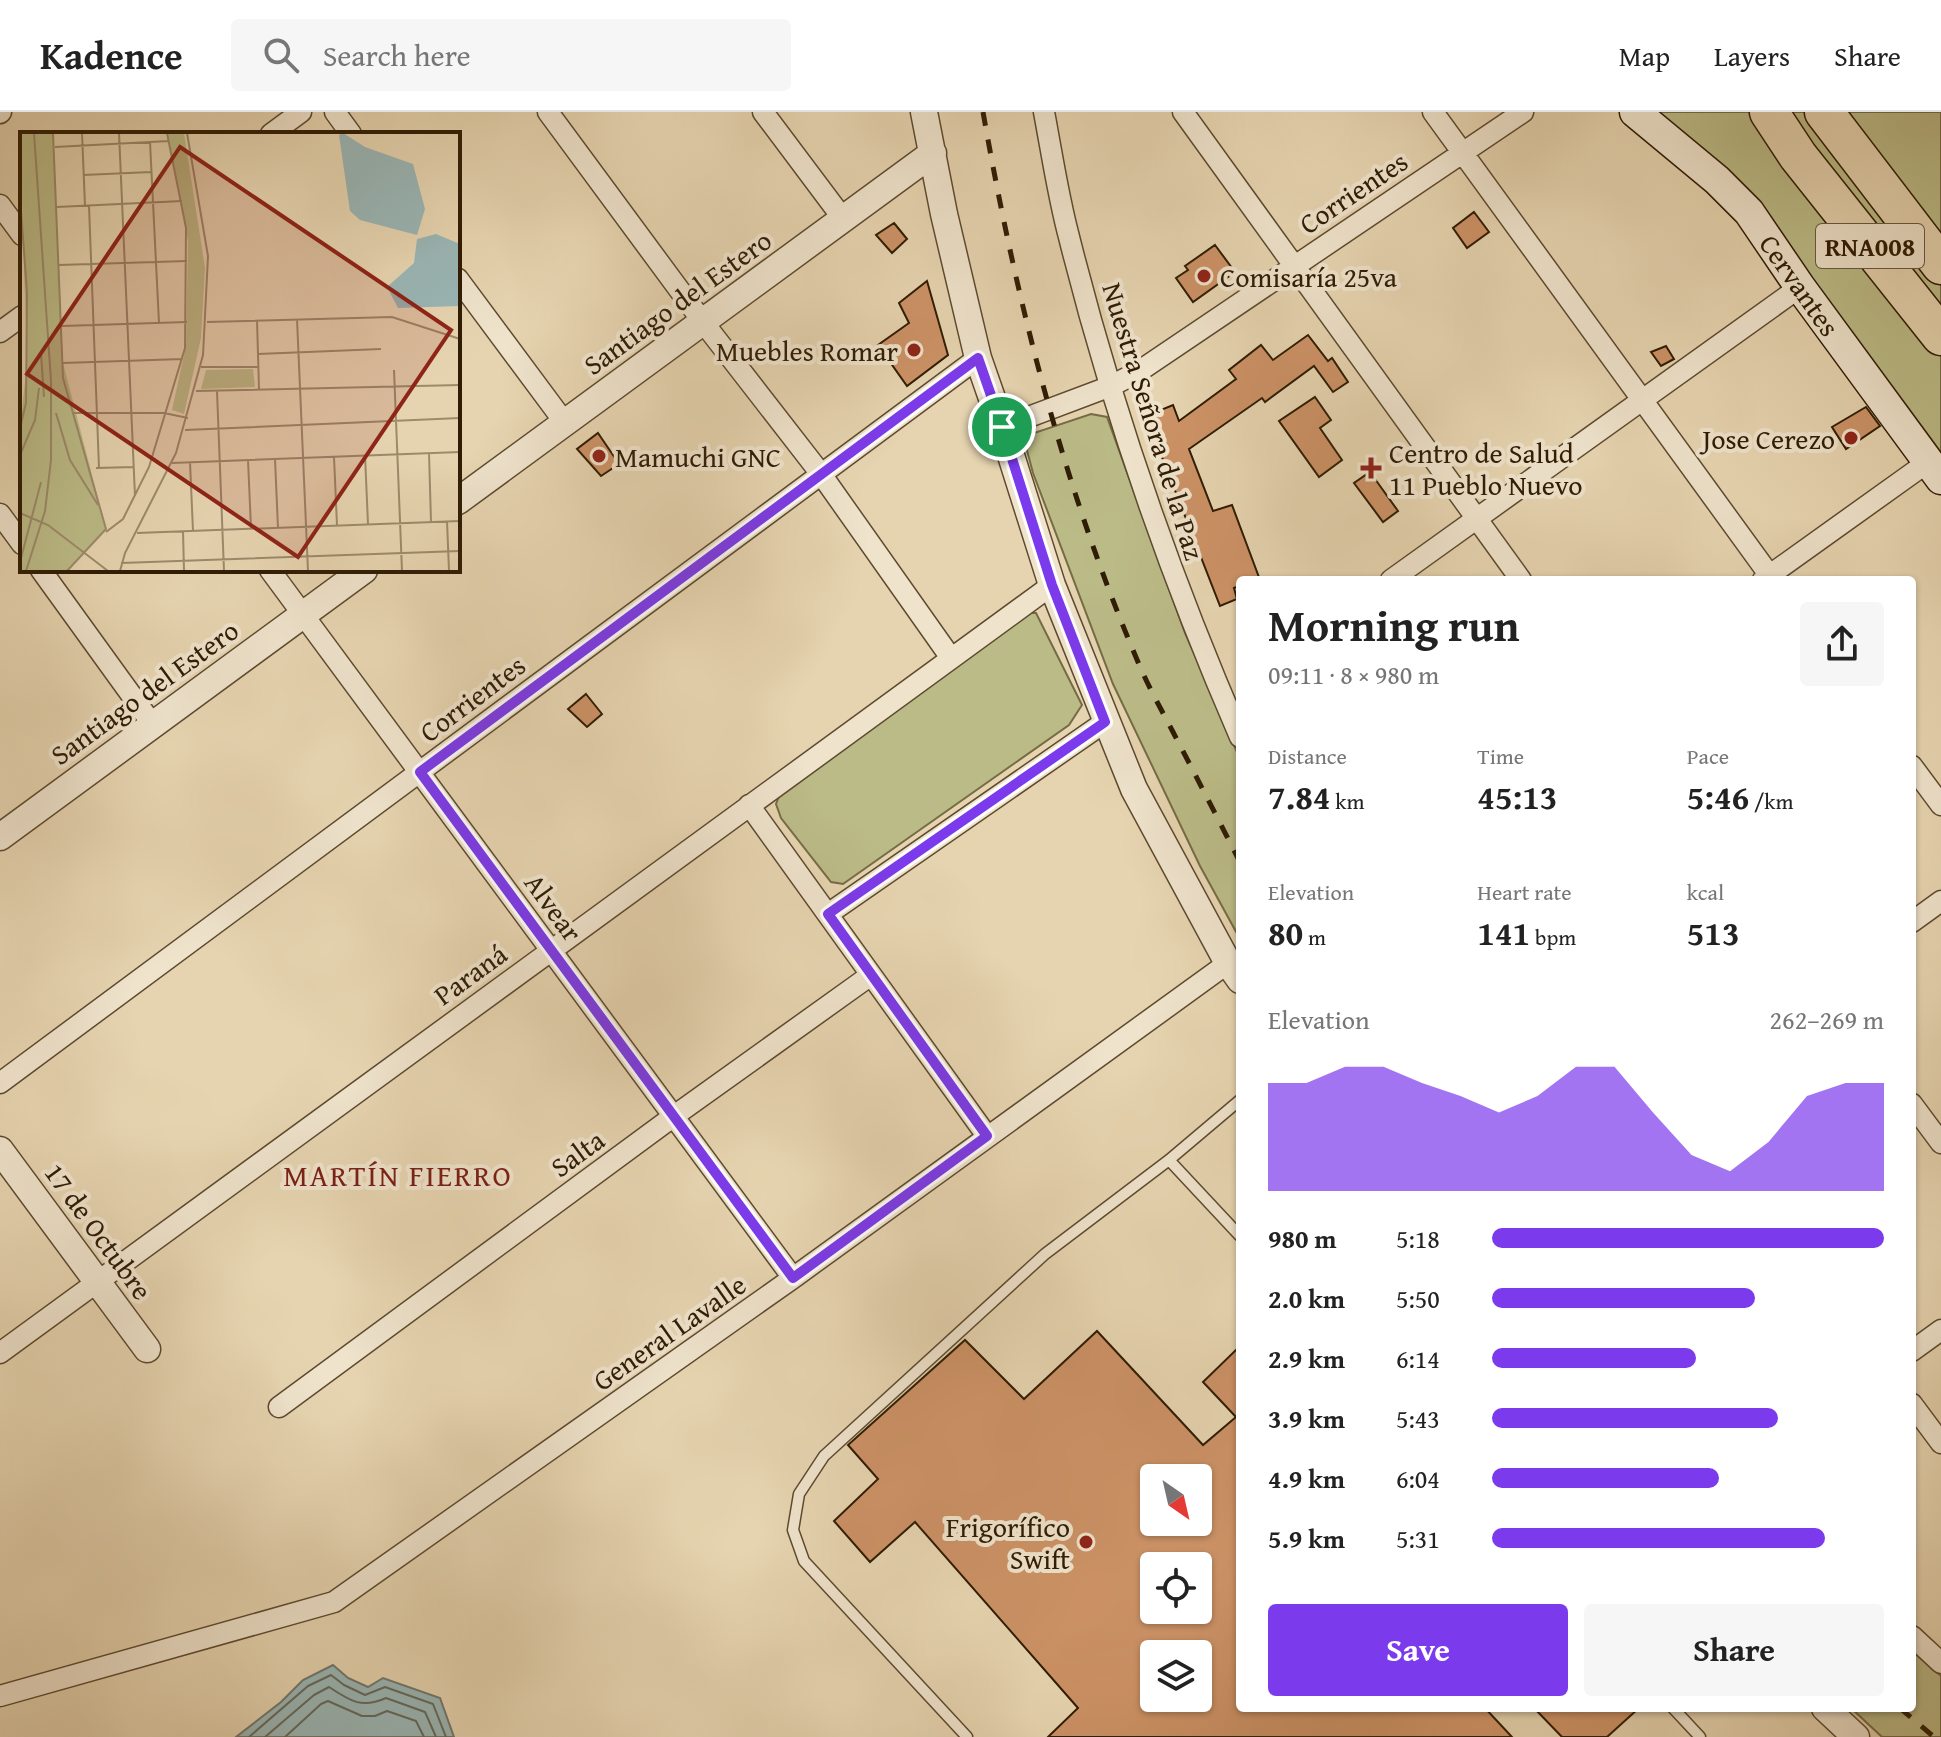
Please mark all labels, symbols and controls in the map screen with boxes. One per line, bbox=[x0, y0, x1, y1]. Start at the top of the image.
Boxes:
search box bbox=[231, 19, 791, 91]
text: Kadence bbox=[40, 27, 183, 83]
icon: search bbox=[259, 33, 303, 77]
text: Search here bbox=[323, 33, 471, 77]
text: Map bbox=[1619, 35, 1670, 76]
text: Layers bbox=[1714, 35, 1790, 76]
text: Share bbox=[1834, 35, 1901, 76]
inset map bbox=[20, 132, 460, 572]
street label: Corrientes bbox=[1290, 140, 1416, 244]
street label: Santiago del Estero bbox=[574, 220, 780, 384]
road number: RNA008 bbox=[1816, 224, 1924, 268]
street label: Cervantes bbox=[1750, 226, 1850, 344]
place label: Comisaría 25va bbox=[1220, 256, 1398, 297]
marker: Comisaría 25va bbox=[1195, 267, 1213, 285]
street label: Nuestra Señora de la Paz bbox=[1092, 277, 1216, 565]
place label: Muebles Romar bbox=[716, 330, 898, 371]
marker: Muebles Romar bbox=[905, 341, 923, 359]
pin bbox=[968, 393, 1036, 461]
icon: arrive bbox=[980, 405, 1024, 449]
place label: Jose Cerezo bbox=[1699, 418, 1835, 459]
marker: Jose Cerezo bbox=[1842, 429, 1860, 447]
place label: Centro de Salud 11 Pueblo Nuevo bbox=[1389, 432, 1583, 505]
place label: Mamuchi GNC bbox=[615, 436, 781, 477]
marker: Mamuchi GNC bbox=[590, 447, 608, 465]
marker: Centro de Salud 11 Pueblo Nuevo bbox=[1360, 457, 1382, 479]
text: Morning run bbox=[1268, 593, 1519, 657]
button: share bbox=[1800, 602, 1884, 686]
street label: Santiago del Estero bbox=[41, 610, 247, 774]
street label: Corrientes bbox=[410, 644, 534, 752]
text: 09:11 · 8 × 980 m bbox=[1268, 655, 1439, 694]
text: Distance bbox=[1268, 740, 1347, 772]
text: Time bbox=[1477, 740, 1524, 772]
text: Pace bbox=[1687, 740, 1729, 772]
text: 7.84 bbox=[1268, 772, 1330, 821]
text: 45:13 bbox=[1477, 772, 1557, 821]
text: 5:46 bbox=[1687, 772, 1749, 821]
text: km bbox=[1330, 785, 1364, 817]
text: /km bbox=[1749, 785, 1794, 817]
street label: Alvear bbox=[515, 864, 593, 950]
text: Elevation bbox=[1268, 876, 1354, 908]
text: Heart rate bbox=[1477, 876, 1572, 908]
text: kcal bbox=[1687, 876, 1724, 908]
text: 80 bbox=[1268, 908, 1303, 957]
text: 141 bbox=[1477, 908, 1530, 957]
text: 513 bbox=[1687, 908, 1740, 957]
text: m bbox=[1303, 921, 1326, 953]
text: bpm bbox=[1530, 921, 1576, 953]
street label: Paraná bbox=[425, 933, 516, 1015]
text: Elevation bbox=[1268, 1000, 1370, 1039]
text: 262–269 m bbox=[1770, 1000, 1884, 1039]
street label: Salta bbox=[542, 1119, 613, 1187]
district label: MARTÍN FIERRO bbox=[283, 1153, 513, 1197]
street label: 17 de Octubre bbox=[35, 1154, 163, 1308]
text: 980 m bbox=[1268, 1219, 1336, 1258]
text: 5:18 bbox=[1396, 1219, 1440, 1258]
street label: General Lavalle bbox=[584, 1264, 754, 1400]
text: 2.0 km bbox=[1268, 1279, 1345, 1318]
text: 5:50 bbox=[1396, 1279, 1440, 1318]
text: 2.9 km bbox=[1268, 1339, 1345, 1378]
text: 6:14 bbox=[1396, 1339, 1440, 1378]
text: 3.9 km bbox=[1268, 1399, 1345, 1438]
text: 5:43 bbox=[1396, 1399, 1440, 1438]
text: 4.9 km bbox=[1268, 1459, 1345, 1498]
text: 6:04 bbox=[1396, 1459, 1440, 1498]
north arrow bbox=[1140, 1464, 1212, 1536]
map controls bbox=[1140, 1464, 1212, 1712]
place label: Frigorífico Swift bbox=[946, 1506, 1070, 1579]
text: 5.9 km bbox=[1268, 1519, 1345, 1558]
text: 5:31 bbox=[1396, 1519, 1440, 1558]
marker: Frigorífico Swift bbox=[1077, 1533, 1095, 1551]
button: locate bbox=[1140, 1552, 1212, 1624]
button: Save bbox=[1268, 1604, 1568, 1696]
button: Share bbox=[1584, 1604, 1884, 1696]
button: layers bbox=[1140, 1640, 1212, 1712]

